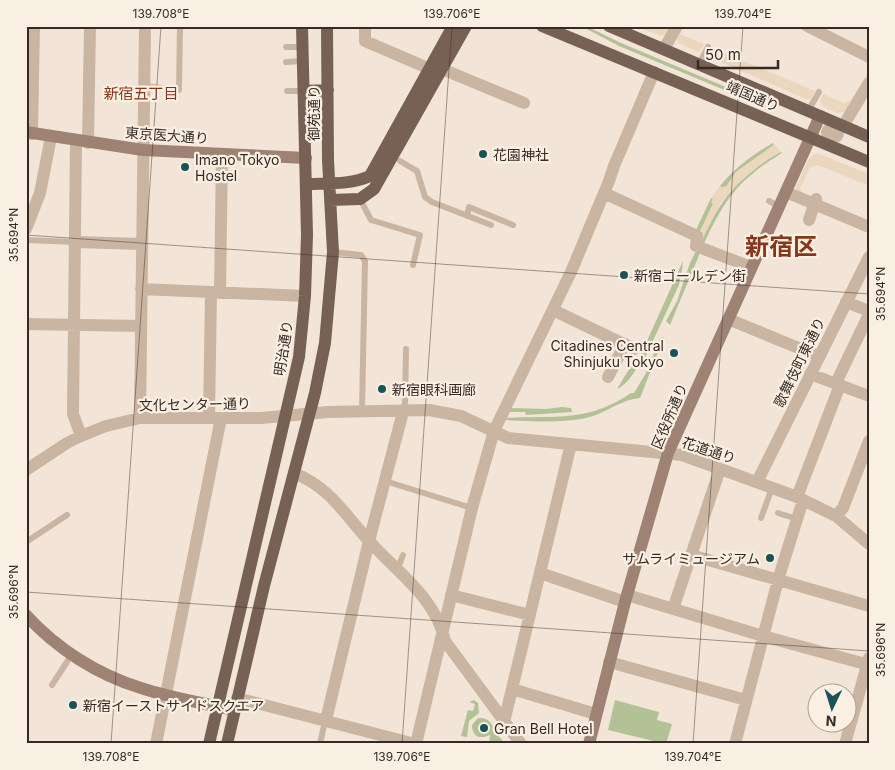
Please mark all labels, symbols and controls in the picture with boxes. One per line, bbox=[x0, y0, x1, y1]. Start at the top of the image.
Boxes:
text: 139.708°E bbox=[133, 6, 189, 21]
text: 139.706°E bbox=[423, 6, 481, 21]
text: 139.704°E bbox=[714, 6, 772, 21]
scale bar bbox=[698, 38, 778, 70]
text: 50 m bbox=[705, 45, 741, 64]
street label: 靖国通り bbox=[724, 77, 782, 115]
district label: 新宿五丁目 bbox=[103, 84, 179, 103]
street label: 御苑通り bbox=[305, 85, 322, 141]
street label: 東京医大通り bbox=[125, 124, 209, 146]
place label: 花園神社 bbox=[493, 146, 549, 163]
marker: 花園神社 bbox=[477, 148, 489, 160]
place label: Imano Tokyo Hostel bbox=[195, 151, 280, 184]
marker: Imano Tokyo Hostel bbox=[179, 161, 191, 173]
text: 35.694°N bbox=[6, 208, 21, 262]
district label: 新宿区 bbox=[745, 232, 817, 261]
place label: 新宿ゴールデン街 bbox=[634, 267, 746, 284]
text: 35.694°N bbox=[873, 267, 888, 321]
marker: 新宿ゴールデン街 bbox=[618, 269, 630, 281]
street label: 歌舞伎町東通り bbox=[770, 314, 828, 410]
street label: 明治通り bbox=[270, 319, 296, 377]
place label: Citadines Central Shinjuku Tokyo bbox=[550, 337, 664, 370]
marker: Citadines Central Shinjuku Tokyo bbox=[668, 347, 680, 359]
street label: 区役所通り bbox=[648, 380, 690, 452]
place label: 新宿眼科画廊 bbox=[392, 381, 476, 398]
marker: 新宿眼科画廊 bbox=[376, 383, 388, 395]
street label: 文化センター通り bbox=[139, 395, 251, 413]
street label: 花道通り bbox=[680, 433, 738, 467]
place label: サムライミュージアム bbox=[622, 550, 760, 567]
marker: サムライミュージアム bbox=[764, 552, 776, 564]
text: 35.696°N bbox=[6, 565, 21, 619]
text: 35.696°N bbox=[873, 623, 888, 677]
north arrow bbox=[808, 682, 858, 732]
place label: 新宿イーストサイドスクエア bbox=[83, 697, 264, 714]
marker: 新宿イーストサイドスクエア bbox=[67, 699, 79, 711]
text: N bbox=[825, 713, 837, 730]
place label: Gran Bell Hotel bbox=[494, 720, 593, 737]
marker: Gran Bell Hotel bbox=[478, 722, 490, 734]
text: 139.708°E bbox=[83, 749, 139, 764]
text: 139.706°E bbox=[373, 749, 431, 764]
text: 139.704°E bbox=[664, 749, 722, 764]

